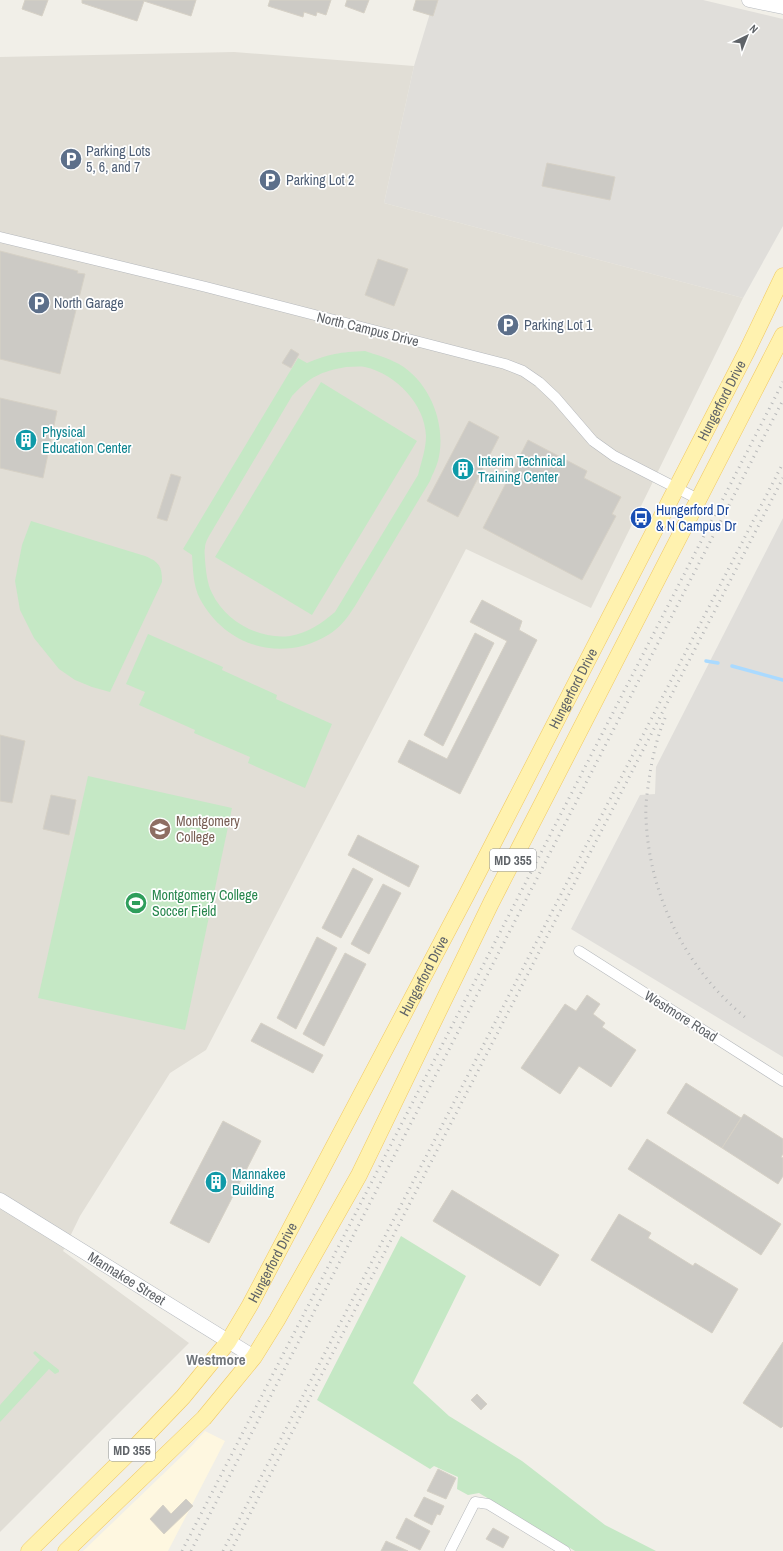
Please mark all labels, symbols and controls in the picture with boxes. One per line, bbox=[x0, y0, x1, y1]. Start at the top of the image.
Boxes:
north arrow bbox=[727, 16, 767, 56]
text: N bbox=[747, 21, 761, 36]
place label: Parking Lots 5, 6, and 7 bbox=[86, 142, 151, 176]
parking icon: Parking Lots 5, 6, and 7 bbox=[58, 146, 84, 172]
parking icon: Parking Lot 2 bbox=[257, 167, 283, 193]
place label: Parking Lot 2 bbox=[286, 171, 354, 189]
parking icon: North Garage bbox=[26, 290, 52, 316]
place label: North Garage bbox=[54, 294, 124, 312]
street label: North Campus Drive bbox=[315, 308, 421, 350]
parking icon: Parking Lot 1 bbox=[495, 312, 521, 338]
place label: Parking Lot 1 bbox=[524, 316, 593, 334]
street label: Hungerford Drive bbox=[693, 357, 750, 444]
place label: Physical Education Center bbox=[42, 423, 132, 457]
building icon: Physical Education Center bbox=[13, 427, 39, 453]
place label: Interim Technical Training Center bbox=[478, 452, 565, 486]
building icon: Interim Technical Training Center bbox=[450, 456, 476, 482]
place label: Hungerford Dr & N Campus Dr bbox=[656, 501, 737, 535]
bus stop icon: Hungerford Dr & N Campus Dr bbox=[628, 505, 654, 531]
street label: Hungerford Drive bbox=[545, 645, 601, 732]
place label: Montgomery College bbox=[176, 812, 240, 846]
school or university icon: Montgomery College bbox=[147, 816, 173, 842]
road number: MD 355 bbox=[490, 849, 536, 871]
place label: Montgomery College Soccer Field bbox=[152, 886, 258, 920]
sports icon: Montgomery College Soccer Field bbox=[123, 890, 149, 916]
street label: Hungerford Drive bbox=[395, 933, 452, 1019]
street label: Westmore Road bbox=[641, 986, 721, 1046]
place label: Mannakee Building bbox=[232, 1165, 286, 1199]
building icon: Mannakee Building bbox=[203, 1169, 229, 1195]
street label: Hungerford Drive bbox=[244, 1219, 301, 1306]
street label: Mannakee Street bbox=[85, 1248, 169, 1309]
district label: Westmore bbox=[186, 1349, 246, 1370]
road number: MD 355 bbox=[109, 1439, 155, 1461]

